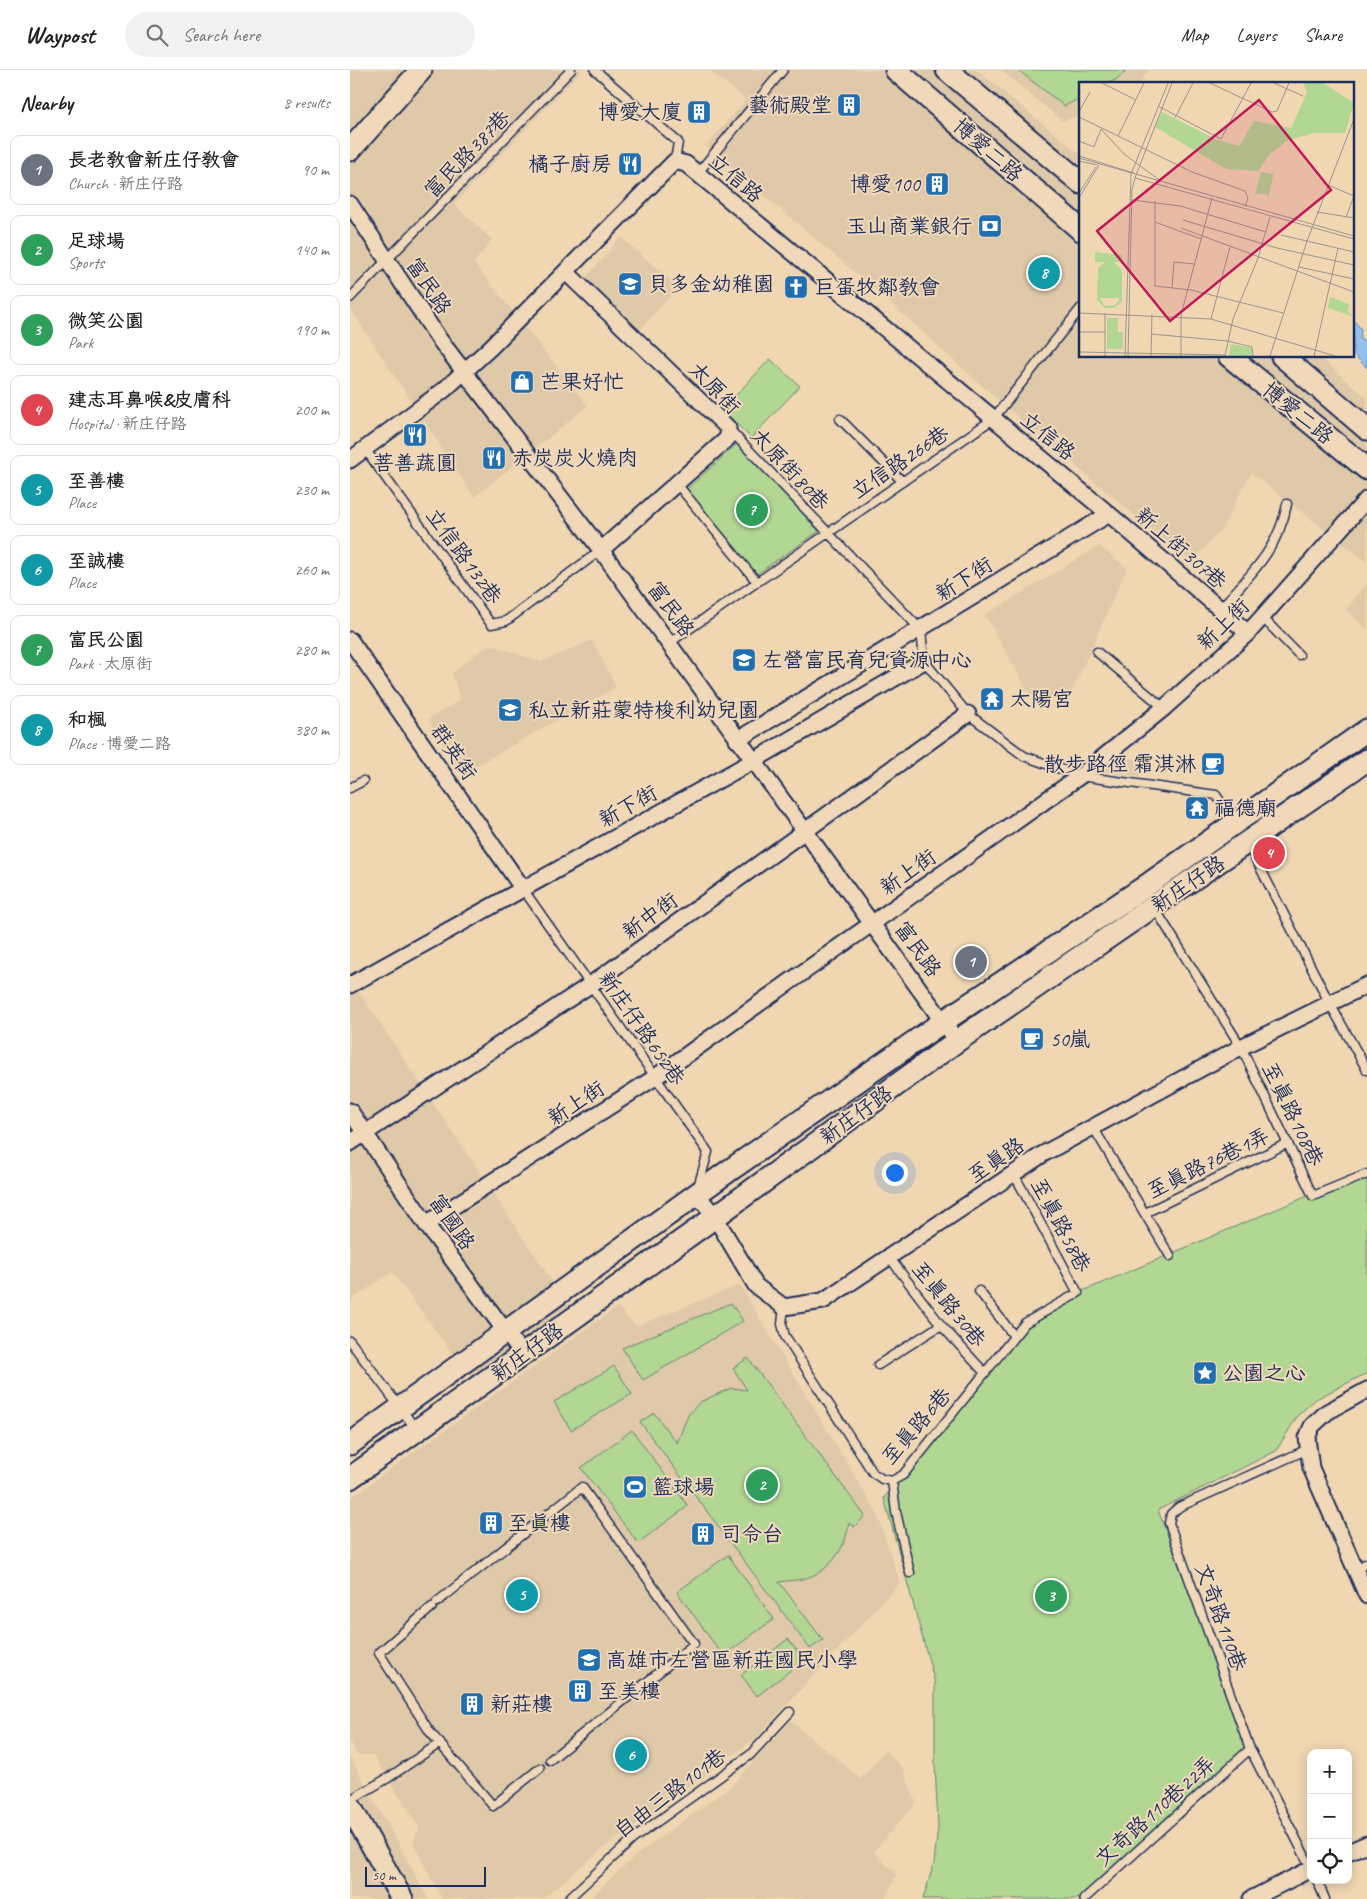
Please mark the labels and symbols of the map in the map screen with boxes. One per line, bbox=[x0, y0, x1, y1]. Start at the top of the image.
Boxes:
inset map bbox=[1079, 82, 1354, 358]
place label: 藝術殿堂 bbox=[748, 92, 832, 118]
building icon: 藝術殿堂 bbox=[836, 92, 862, 118]
place label: 博愛大廈 bbox=[598, 99, 682, 125]
building icon: 博愛大廈 bbox=[686, 99, 712, 125]
street label: 富民路387巷 bbox=[419, 105, 515, 203]
street label: 博愛二路 bbox=[948, 113, 1028, 187]
street label: 立信路 bbox=[704, 148, 768, 208]
place label: 橘子廚房 bbox=[528, 151, 612, 177]
restaurant icon: 橘子廚房 bbox=[617, 151, 643, 177]
place label: 博愛100 bbox=[850, 171, 922, 197]
building icon: 博愛100 bbox=[924, 171, 950, 197]
place label: 玉山商業銀行 bbox=[846, 213, 972, 239]
bank icon: 玉山商業銀行 bbox=[977, 213, 1003, 239]
street label: 富民路 bbox=[401, 253, 457, 319]
pin: 8 bbox=[1028, 254, 1060, 292]
school or university icon: 貝多金幼稚園 bbox=[617, 271, 643, 297]
place label: 貝多金幼稚園 bbox=[648, 271, 774, 297]
church icon: 巨蛋牧鄰教會 bbox=[783, 274, 809, 300]
place label: 巨蛋牧鄰教會 bbox=[814, 274, 940, 300]
street label: 太原街 bbox=[684, 356, 746, 420]
shop icon: 芒果好忙 bbox=[509, 369, 535, 395]
place label: 芒果好忙 bbox=[540, 369, 624, 395]
street label: 博愛二路 bbox=[1257, 376, 1339, 450]
street label: 立信路 bbox=[1015, 406, 1081, 466]
street label: 立信路266巷 bbox=[846, 420, 954, 504]
restaurant icon: 菩善蔬圓 bbox=[402, 422, 428, 448]
street label: 太原街80巷 bbox=[745, 423, 835, 515]
restaurant icon: 赤炭炭火燒肉 bbox=[481, 445, 507, 471]
place label: 赤炭炭火燒肉 bbox=[512, 445, 638, 471]
place label: 菩善蔬圓 bbox=[373, 450, 457, 476]
pin: 7 bbox=[736, 491, 768, 529]
street label: 新上街307巷 bbox=[1130, 501, 1232, 595]
street label: 立信路132巷 bbox=[420, 503, 508, 609]
street label: 新下街 bbox=[930, 551, 998, 607]
street label: 富民路 bbox=[642, 576, 700, 642]
street label: 新上街 bbox=[1191, 593, 1255, 655]
school or university icon: 左營富民育兒資源中心 bbox=[731, 647, 757, 673]
place label: 左營富民育兒資源中心 bbox=[762, 647, 972, 673]
temple icon: 太陽宮 bbox=[979, 686, 1005, 712]
place label: 太陽宮 bbox=[1010, 686, 1073, 712]
school or university icon: 私立新莊蒙特梭利幼兒園 bbox=[497, 697, 523, 723]
place label: 私立新莊蒙特梭利幼兒園 bbox=[528, 697, 759, 723]
street label: 群英街 bbox=[425, 719, 483, 785]
place label: 散步路徑 霜淇淋 bbox=[1044, 751, 1196, 777]
cafe icon: 散步路徑 霜淇淋 bbox=[1200, 751, 1226, 777]
street label: 新下街 bbox=[594, 779, 662, 833]
temple icon: 福德廟 bbox=[1184, 795, 1210, 821]
place label: 福德廟 bbox=[1214, 795, 1277, 821]
pin: 4 bbox=[1253, 834, 1285, 872]
street label: 新上街 bbox=[875, 843, 941, 901]
street label: 新庄仔路 bbox=[1146, 850, 1230, 918]
street label: 新中街 bbox=[617, 887, 683, 945]
street label: 富民路 bbox=[889, 916, 947, 982]
pin: 1 bbox=[955, 943, 987, 981]
street label: 新庄仔路652巷 bbox=[593, 966, 691, 1090]
cafe icon: 50嵐 bbox=[1019, 1026, 1045, 1052]
place label: 50嵐 bbox=[1050, 1026, 1090, 1052]
street label: 至真路108巷 bbox=[1257, 1058, 1329, 1170]
street label: 新上街 bbox=[543, 1075, 609, 1131]
street label: 新庄仔路 bbox=[814, 1080, 898, 1150]
street label: 至真路76巷1弄 bbox=[1142, 1122, 1274, 1204]
street label: 至真路 bbox=[963, 1132, 1029, 1188]
your location bbox=[882, 1160, 908, 1186]
street label: 至真路58巷 bbox=[1025, 1173, 1097, 1277]
street label: 富國路 bbox=[423, 1189, 481, 1255]
street label: 至真路30巷 bbox=[907, 1256, 991, 1352]
street label: 新庄仔路 bbox=[485, 1317, 569, 1387]
place icon: 公園之心 bbox=[1192, 1360, 1218, 1386]
place label: 公園之心 bbox=[1222, 1360, 1306, 1386]
street label: 至真路6巷 bbox=[876, 1382, 956, 1470]
pin: 2 bbox=[746, 1466, 778, 1504]
sports icon: 籃球場 bbox=[622, 1474, 648, 1500]
place label: 籃球場 bbox=[652, 1474, 715, 1500]
building icon: 至真樓 bbox=[478, 1510, 504, 1536]
place label: 至真樓 bbox=[508, 1510, 571, 1536]
building icon: 司令台 bbox=[690, 1521, 716, 1547]
place label: 司令台 bbox=[720, 1521, 783, 1547]
street label: 文奇路110巷 bbox=[1190, 1560, 1252, 1674]
pin: 5 bbox=[506, 1576, 538, 1614]
pin: 3 bbox=[1035, 1577, 1067, 1615]
school or university icon: 高雄市左營區新莊國民小學 bbox=[576, 1647, 602, 1673]
place label: 高雄市左營區新莊國民小學 bbox=[606, 1647, 858, 1673]
building icon: 至美樓 bbox=[567, 1678, 593, 1704]
place label: 至美樓 bbox=[598, 1678, 661, 1704]
building icon: 新莊樓 bbox=[459, 1691, 485, 1717]
place label: 新莊樓 bbox=[490, 1691, 553, 1717]
pin: 6 bbox=[615, 1736, 647, 1774]
street label: 自由三路101巷 bbox=[609, 1742, 731, 1844]
street label: 文奇路110巷22弄 bbox=[1090, 1750, 1220, 1872]
scale bar bbox=[365, 1864, 486, 1887]

